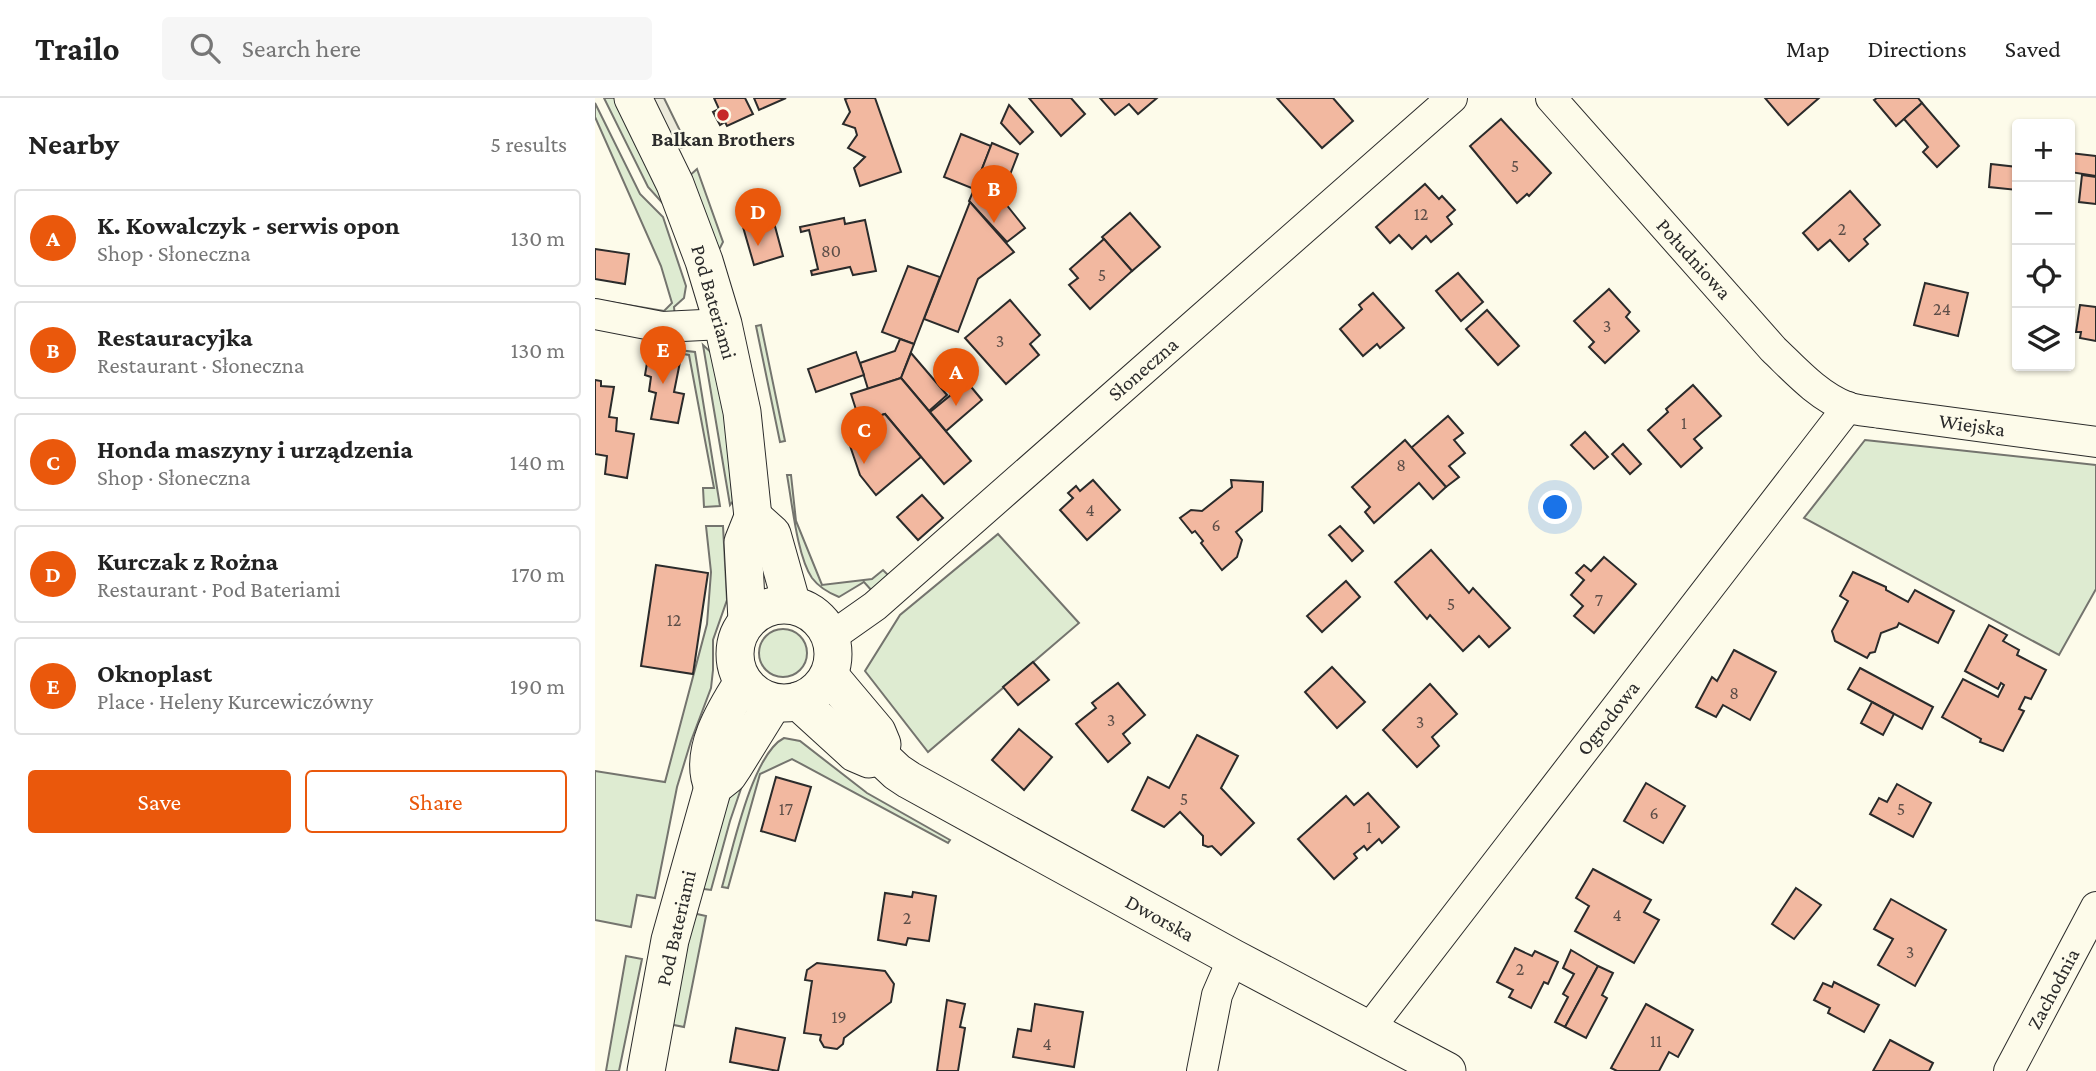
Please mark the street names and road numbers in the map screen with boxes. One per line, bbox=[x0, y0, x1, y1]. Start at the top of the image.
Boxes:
street label: Południowa bbox=[1651, 214, 1737, 305]
street label: Pod Bateriami bbox=[686, 242, 742, 362]
street label: Słoneczna bbox=[1103, 332, 1183, 406]
street label: Wiejska bbox=[1937, 408, 2007, 442]
street label: Ogrodowa bbox=[1571, 676, 1645, 760]
street label: Pod Bateriami bbox=[651, 867, 701, 988]
street label: Dworska bbox=[1121, 889, 1199, 947]
street label: Zachodnia bbox=[2022, 944, 2085, 1034]

